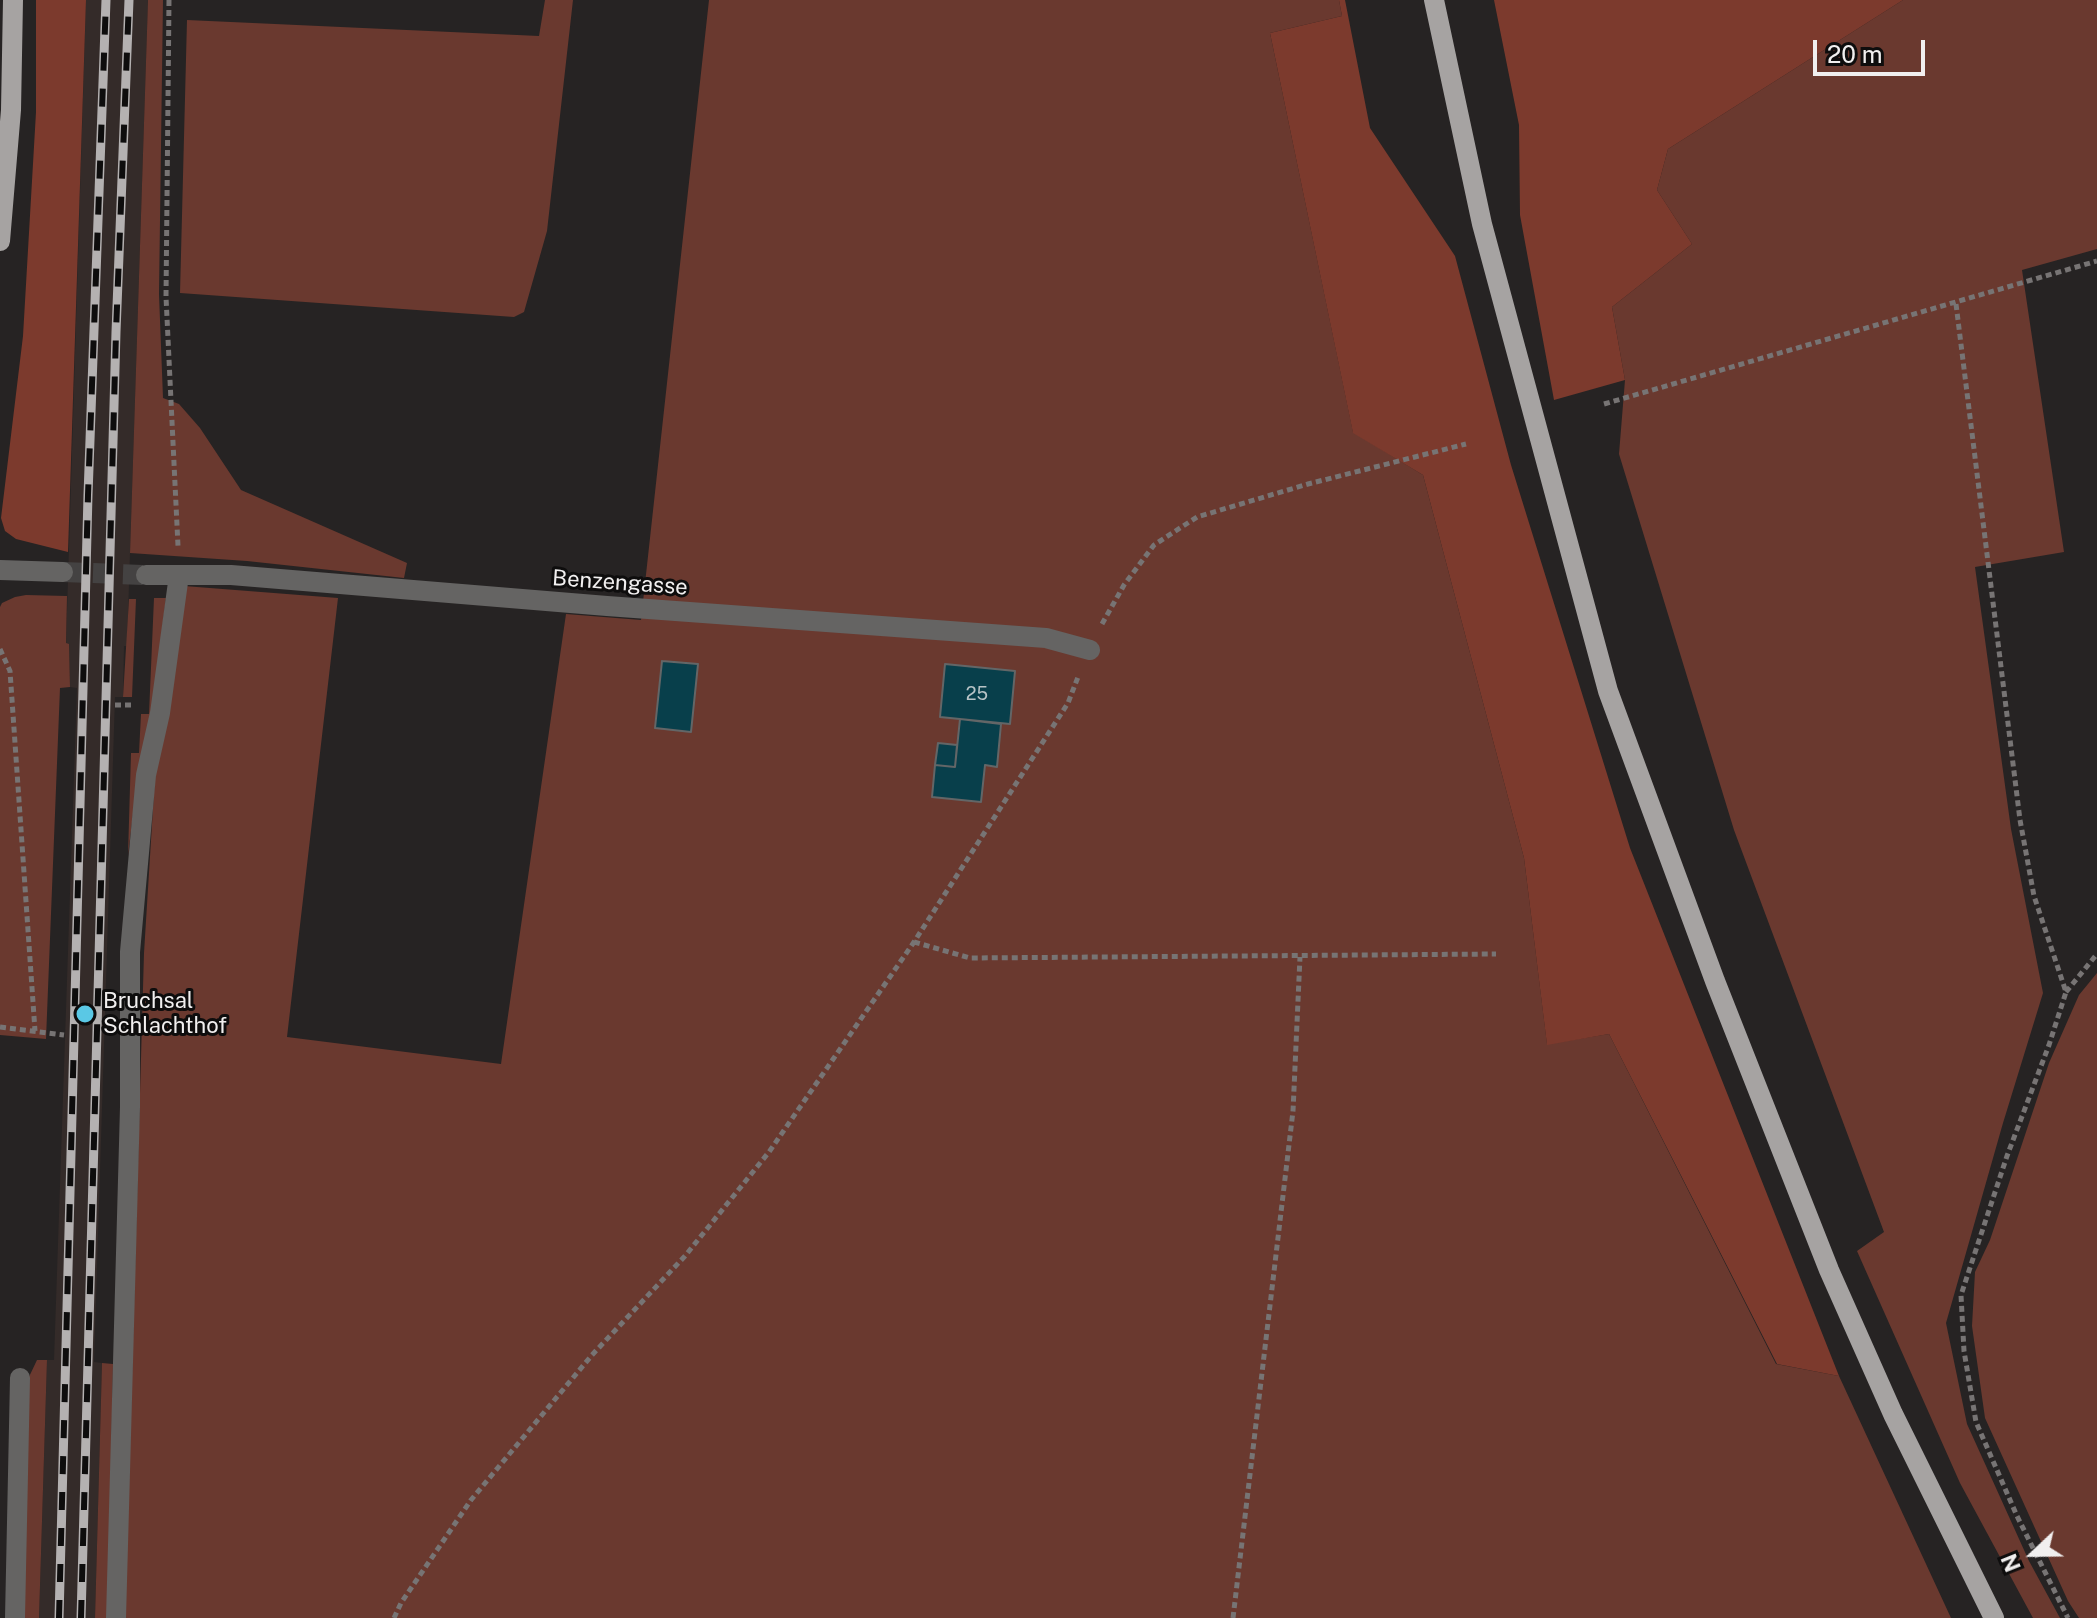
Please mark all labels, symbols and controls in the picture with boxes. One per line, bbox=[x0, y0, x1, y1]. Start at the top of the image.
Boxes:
scale bar bbox=[1817, 24, 1929, 74]
text: 20 m bbox=[1827, 40, 1883, 68]
street label: Benzengasse bbox=[551, 565, 689, 601]
house number: 25 bbox=[966, 683, 988, 705]
place label: Bruchsal Schlachthof bbox=[103, 988, 227, 1040]
marker: Bruchsal Schlachthof bbox=[74, 1003, 96, 1025]
north arrow bbox=[1993, 1514, 2073, 1594]
text: N bbox=[1995, 1550, 2026, 1576]

